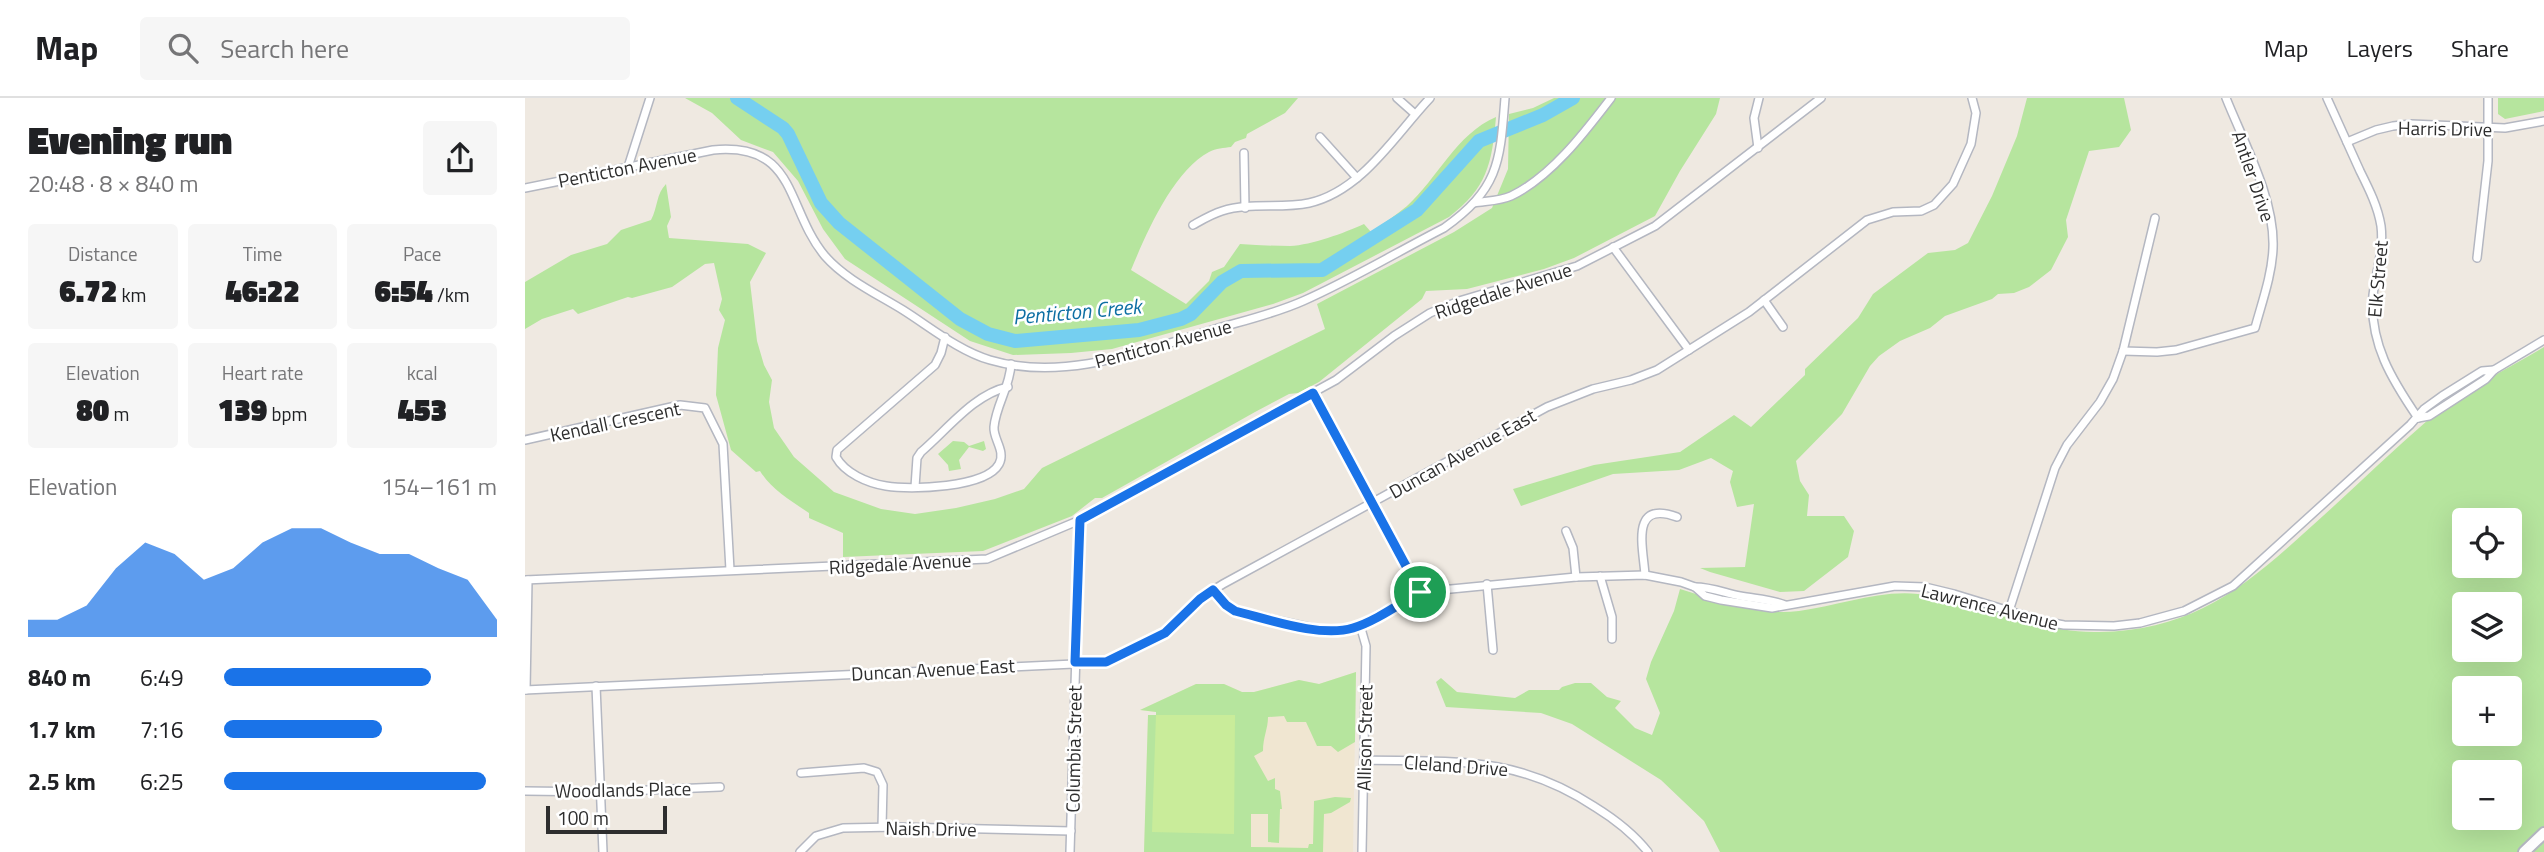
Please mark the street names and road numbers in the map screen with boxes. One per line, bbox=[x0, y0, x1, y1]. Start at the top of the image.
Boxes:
street label: Harris Drive bbox=[2398, 113, 2492, 143]
street label: Antler Drive bbox=[2225, 127, 2283, 225]
street label: Penticton Avenue bbox=[555, 139, 699, 195]
street label: Elk Street bbox=[2359, 239, 2395, 319]
street label: Ridgedale Avenue bbox=[1431, 254, 1575, 326]
street label: Penticton Avenue bbox=[1091, 311, 1235, 375]
street label: Kendall Crescent bbox=[547, 393, 683, 449]
street label: Duncan Avenue East bbox=[1383, 400, 1541, 505]
street label: Ridgedale Avenue bbox=[828, 545, 972, 581]
street label: Lawrence Avenue bbox=[1918, 575, 2062, 637]
street label: Duncan Avenue East bbox=[850, 650, 1016, 688]
street label: Allison Street bbox=[1349, 684, 1379, 791]
street label: Columbia Street bbox=[1057, 685, 1089, 813]
street label: Cleland Drive bbox=[1403, 747, 1509, 783]
street label: Woodlands Place bbox=[554, 773, 692, 805]
street label: Naish Drive bbox=[885, 813, 977, 843]

